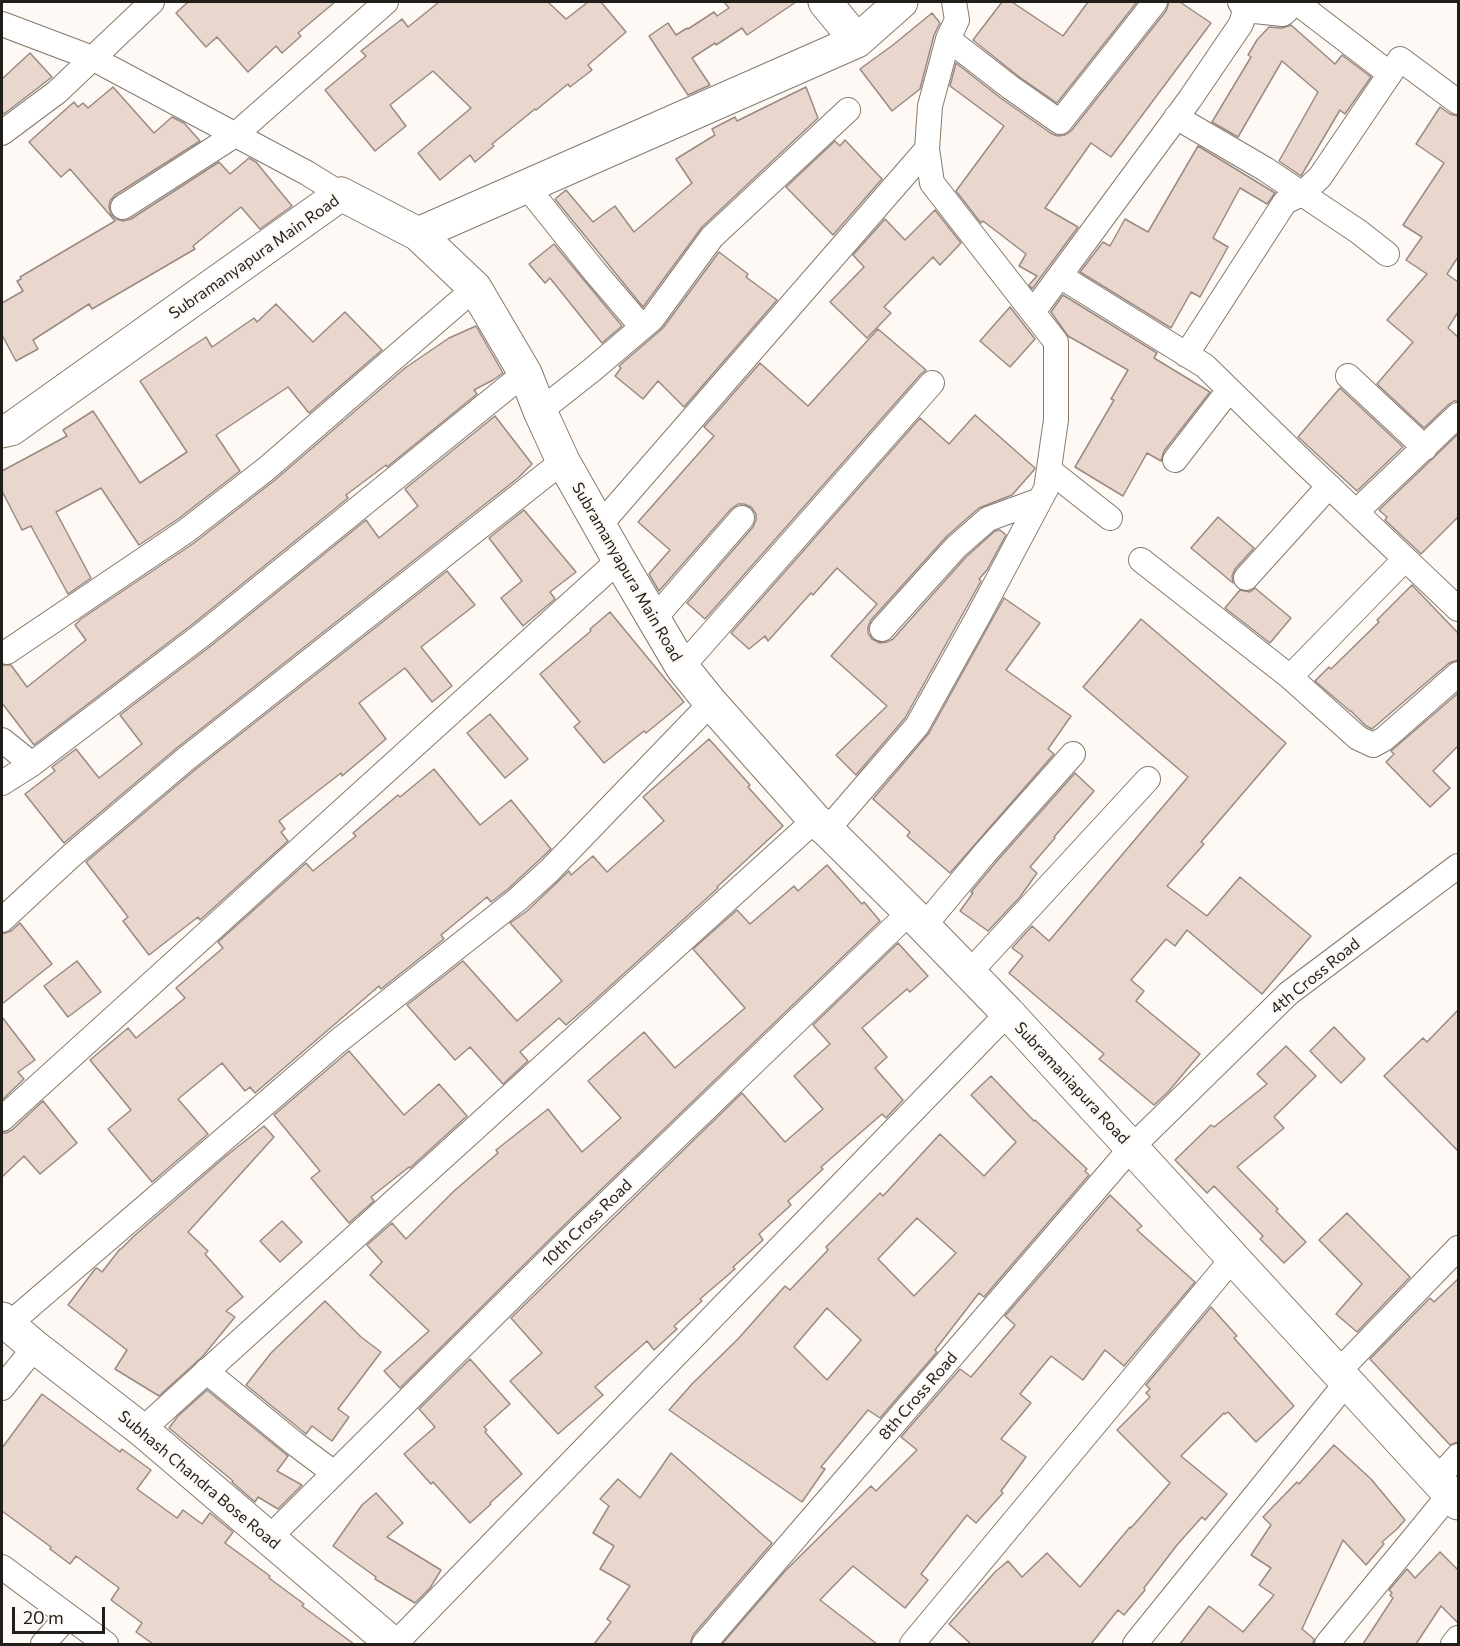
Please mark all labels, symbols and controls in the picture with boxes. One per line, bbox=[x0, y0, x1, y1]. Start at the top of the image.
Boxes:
street label: Subramanyapura Main Road bbox=[165, 191, 343, 323]
street label: Subramanyapura Main Road bbox=[568, 479, 686, 665]
street label: 4th Cross Road bbox=[1266, 934, 1364, 1018]
street label: Subramaniapura Road bbox=[1010, 1018, 1134, 1148]
street label: 10th Cross Road bbox=[538, 1175, 636, 1271]
street label: 8th Cross Road bbox=[875, 1348, 961, 1444]
street label: Subhash Chandra Bose Road bbox=[114, 1407, 284, 1553]
scale bar bbox=[15, 1595, 108, 1633]
text: 20 m bbox=[23, 1606, 64, 1628]

